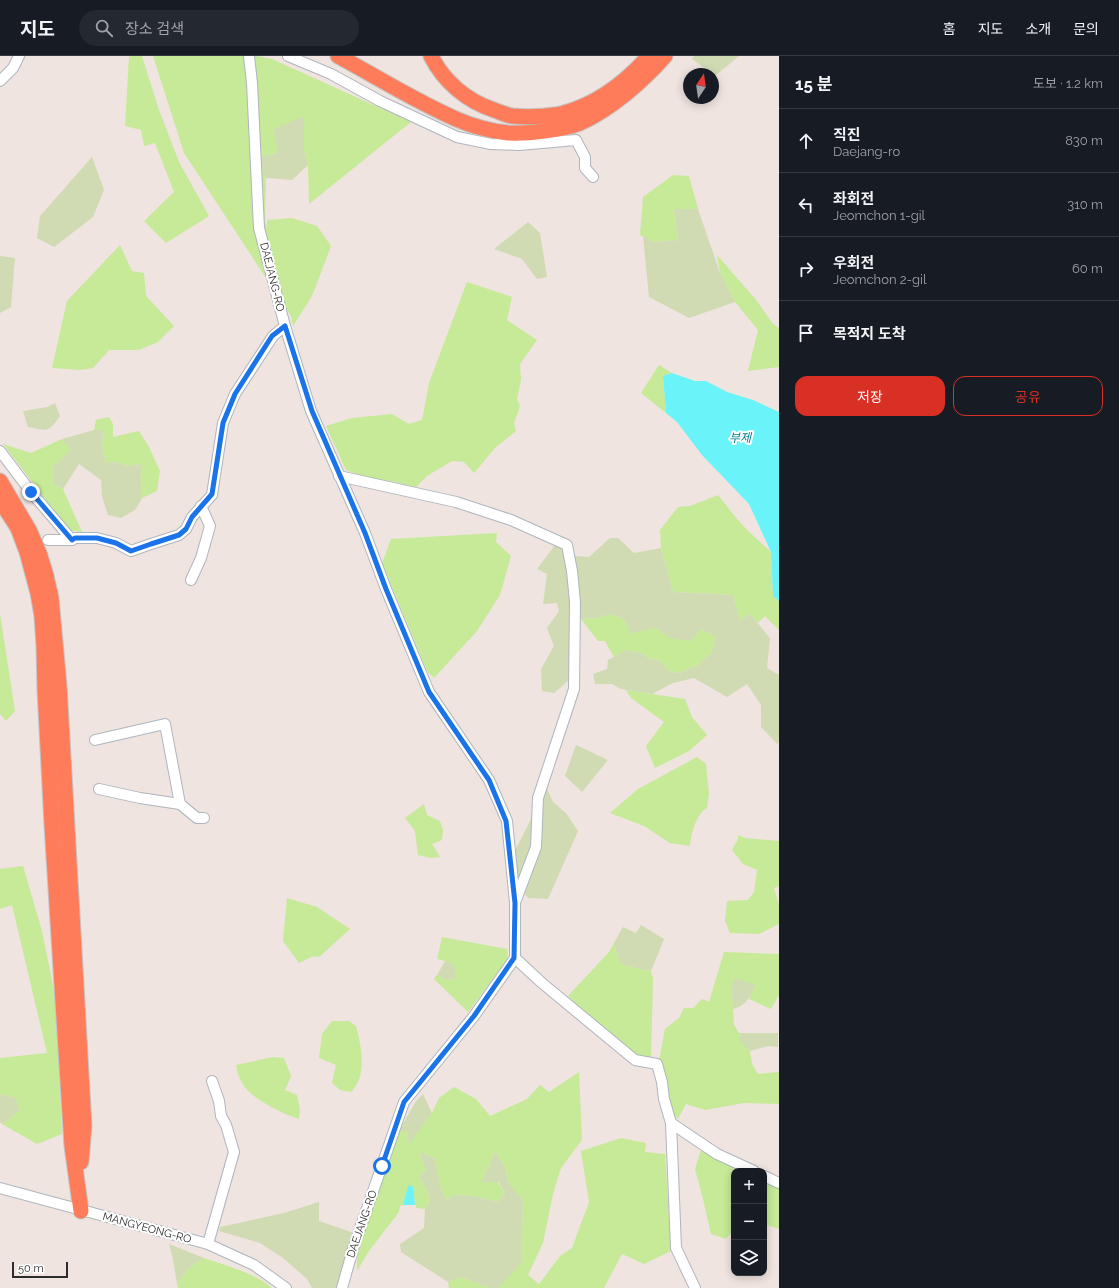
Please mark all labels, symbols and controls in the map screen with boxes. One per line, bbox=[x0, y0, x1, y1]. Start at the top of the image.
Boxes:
search box bbox=[79, 10, 359, 46]
icon: search bbox=[93, 17, 115, 39]
text: 지도 bbox=[20, 18, 55, 40]
text: 장소 검색 bbox=[125, 20, 184, 38]
text: 홈 bbox=[943, 21, 956, 37]
text: 지도 bbox=[978, 21, 1003, 37]
text: 소개 bbox=[1025, 21, 1051, 37]
text: 문의 bbox=[1073, 21, 1099, 37]
north arrow bbox=[683, 68, 719, 104]
text: 15 분 bbox=[795, 74, 833, 94]
text: 도보 · 1.2 km bbox=[1033, 76, 1103, 91]
text: 직진 bbox=[833, 126, 861, 144]
icon: ahead bbox=[795, 130, 817, 152]
text: 830 m bbox=[1065, 133, 1103, 148]
text: Daejang-ro bbox=[833, 144, 900, 159]
text: 좌회전 bbox=[833, 190, 874, 208]
icon: left bbox=[795, 194, 817, 216]
text: 310 m bbox=[1067, 197, 1103, 212]
text: Jeomchon 1-gil bbox=[833, 208, 925, 223]
street label: DAEJANG-RO bbox=[257, 241, 287, 313]
text: 우회전 bbox=[833, 254, 874, 272]
icon: right bbox=[795, 258, 817, 280]
text: 60 m bbox=[1072, 261, 1103, 276]
text: Jeomchon 2-gil bbox=[833, 272, 926, 287]
icon: arrive bbox=[795, 322, 817, 344]
text: 목적지 도착 bbox=[833, 325, 906, 343]
button: 저장 bbox=[795, 376, 945, 416]
button: 공유 bbox=[953, 376, 1103, 416]
water label: 부제 bbox=[729, 431, 753, 445]
route end bbox=[22, 483, 40, 501]
route start bbox=[373, 1157, 391, 1175]
map controls bbox=[731, 1168, 767, 1276]
button: + bbox=[731, 1168, 767, 1204]
street label: DAEJANG-RO bbox=[344, 1188, 380, 1260]
button: − bbox=[731, 1204, 767, 1240]
street label: MANGYEONG-RO bbox=[101, 1210, 193, 1246]
button: layers bbox=[731, 1240, 767, 1276]
scale bar bbox=[12, 1260, 68, 1279]
text: 50 m bbox=[18, 1262, 44, 1275]

